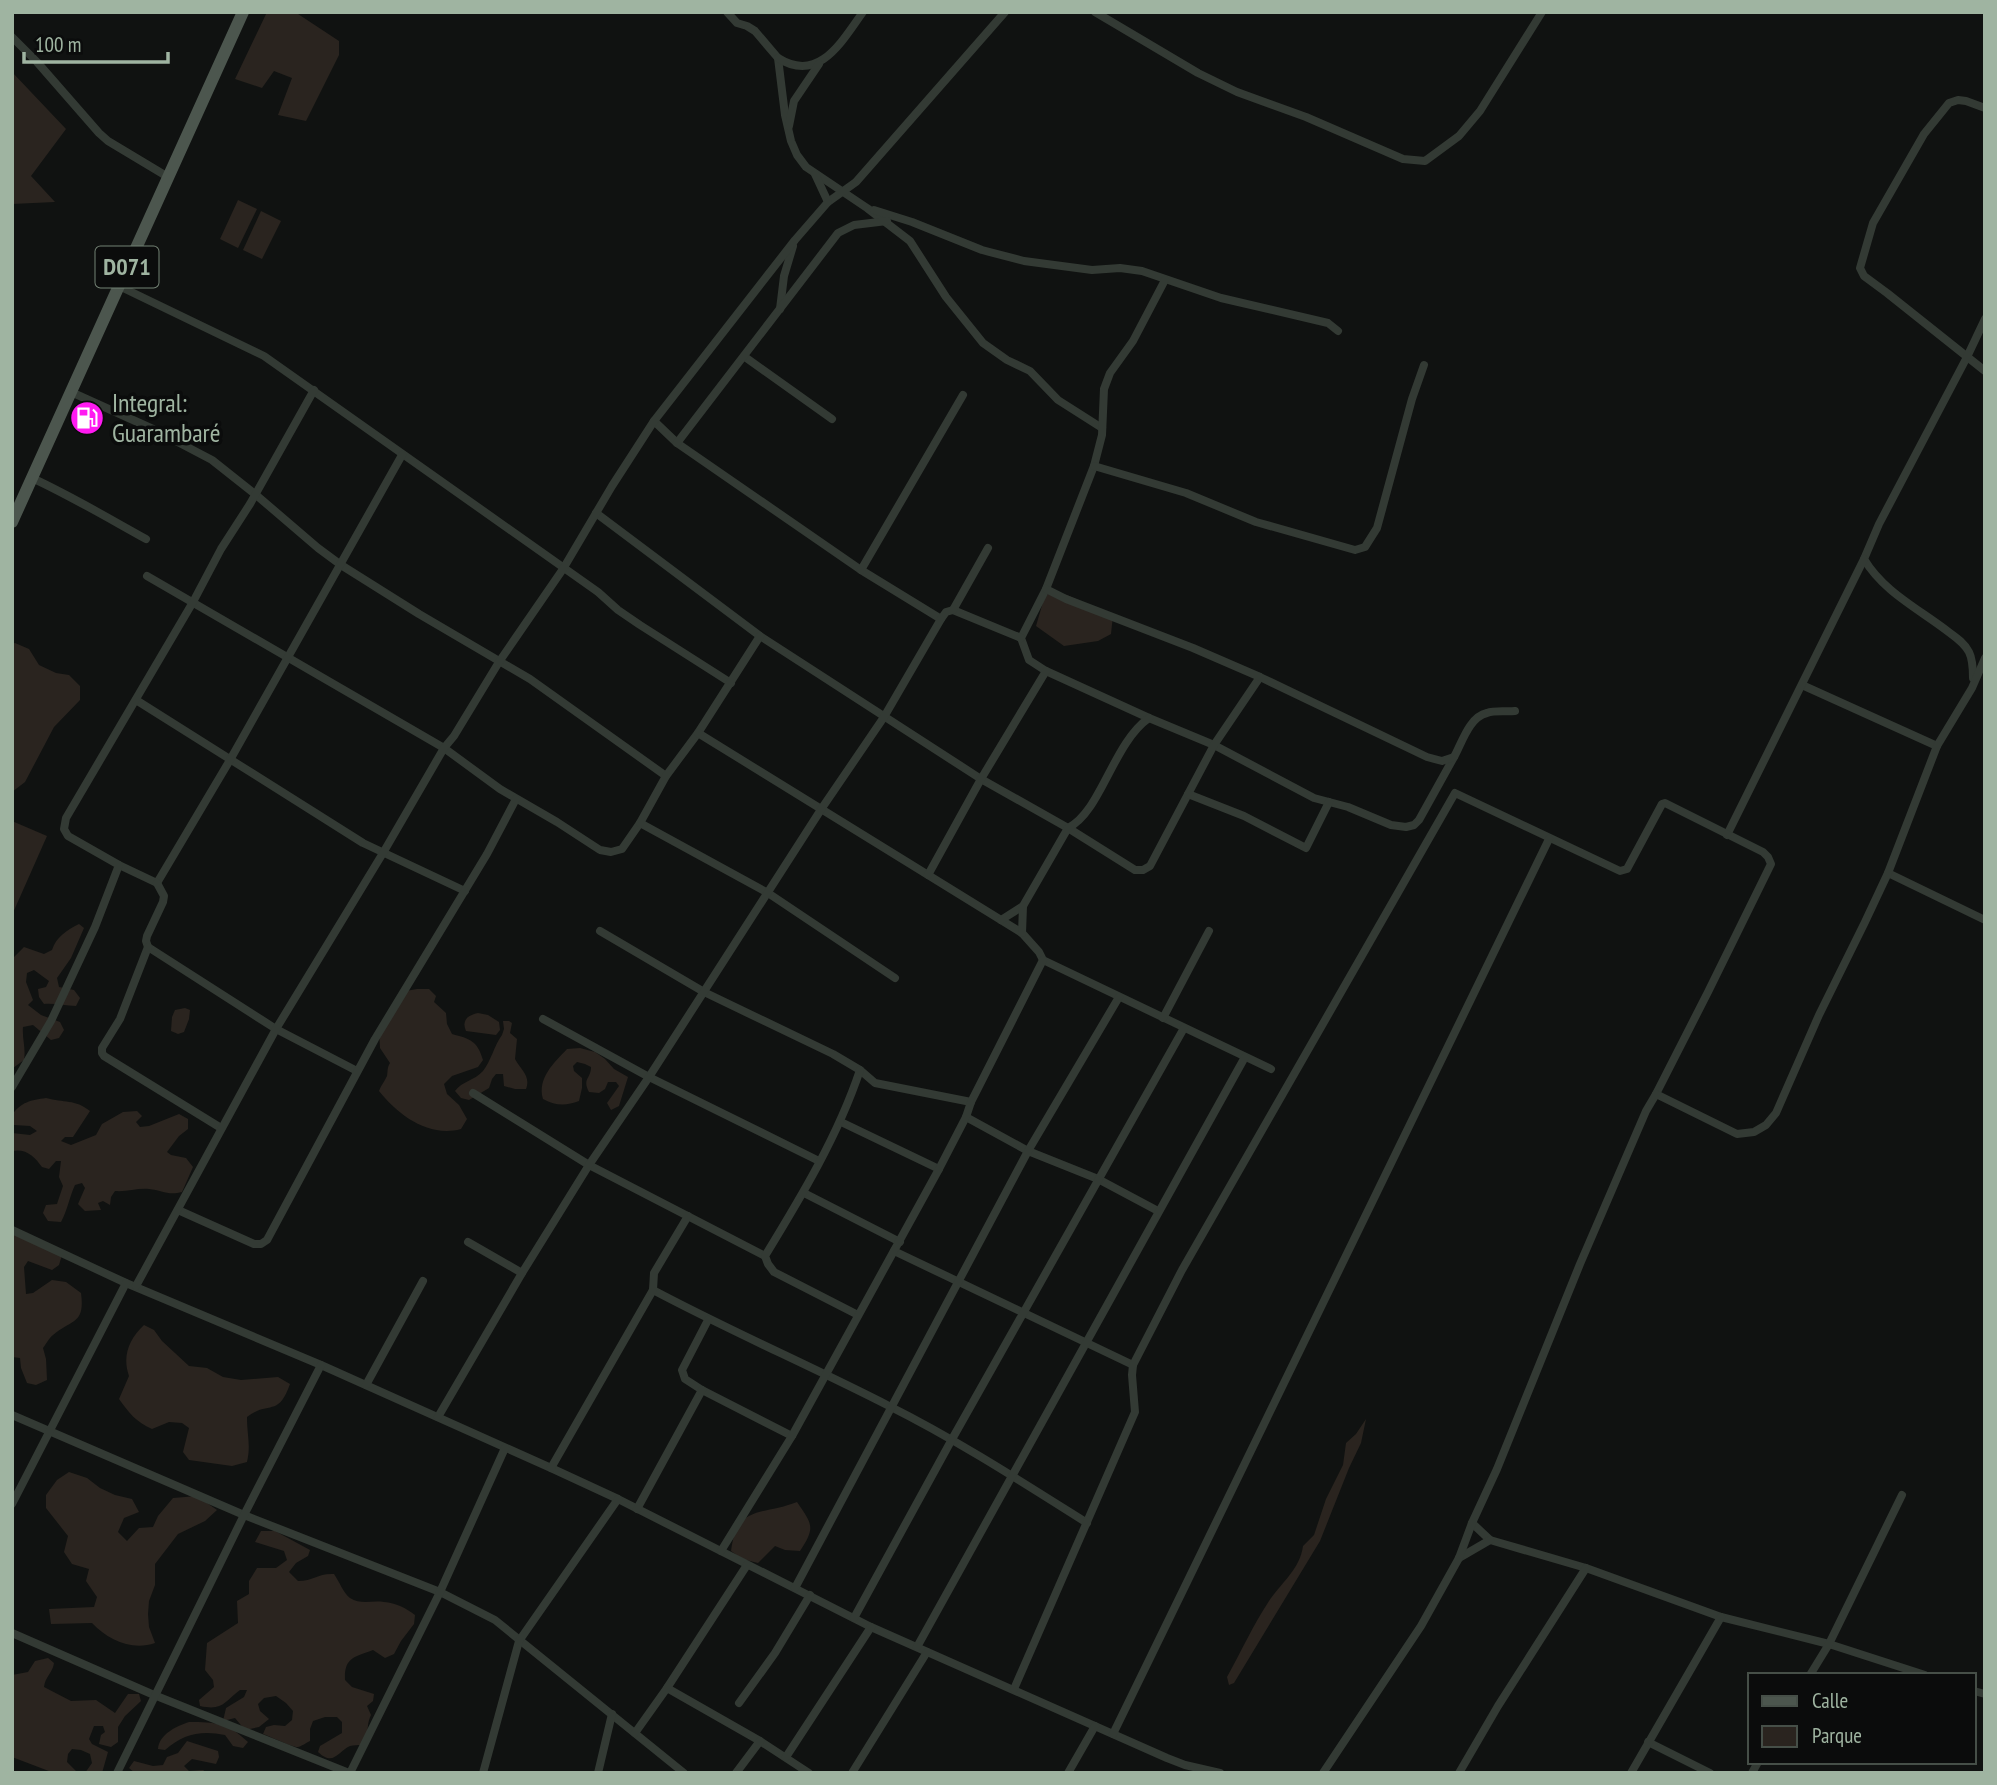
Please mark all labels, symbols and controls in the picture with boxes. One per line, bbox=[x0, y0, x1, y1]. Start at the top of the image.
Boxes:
scale bar bbox=[24, 21, 168, 65]
text: 100 m bbox=[35, 31, 81, 58]
road number: D071 bbox=[96, 246, 158, 288]
place label: Integral: Guarambaré bbox=[112, 386, 220, 449]
fuel station icon: Integral: Guarambaré bbox=[68, 399, 106, 437]
legend bbox=[1748, 1673, 1976, 1764]
text: Calle bbox=[1812, 1687, 1848, 1714]
text: Parque bbox=[1812, 1722, 1862, 1749]

